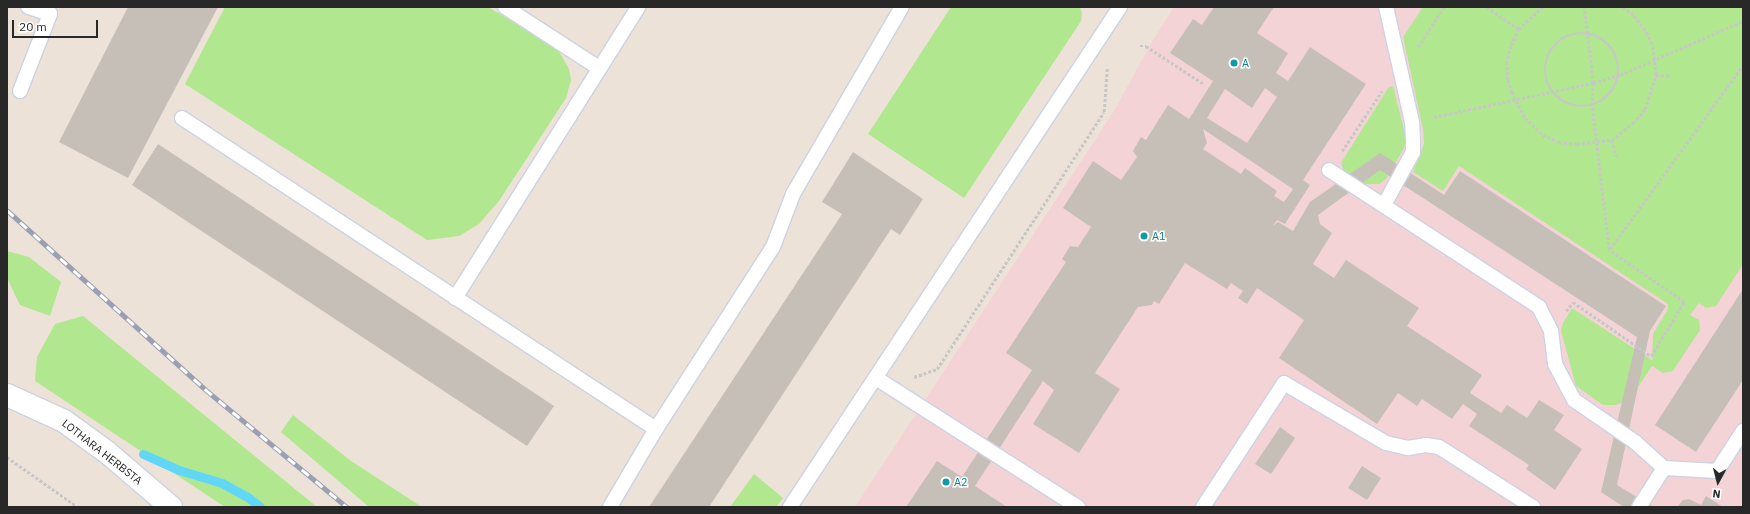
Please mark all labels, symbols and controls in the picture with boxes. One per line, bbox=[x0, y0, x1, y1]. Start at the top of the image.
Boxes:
scale bar bbox=[14, 12, 100, 38]
text: 20 m bbox=[19, 19, 47, 34]
place label: A bbox=[1242, 56, 1249, 70]
marker: A bbox=[1229, 58, 1239, 68]
place label: A1 bbox=[1152, 229, 1166, 243]
marker: A1 bbox=[1139, 231, 1149, 241]
street label: LOTHARA HERBSTA bbox=[59, 417, 145, 487]
north arrow bbox=[1698, 462, 1738, 502]
place label: A2 bbox=[954, 475, 968, 489]
marker: A2 bbox=[941, 477, 951, 487]
text: N bbox=[1712, 486, 1721, 501]

